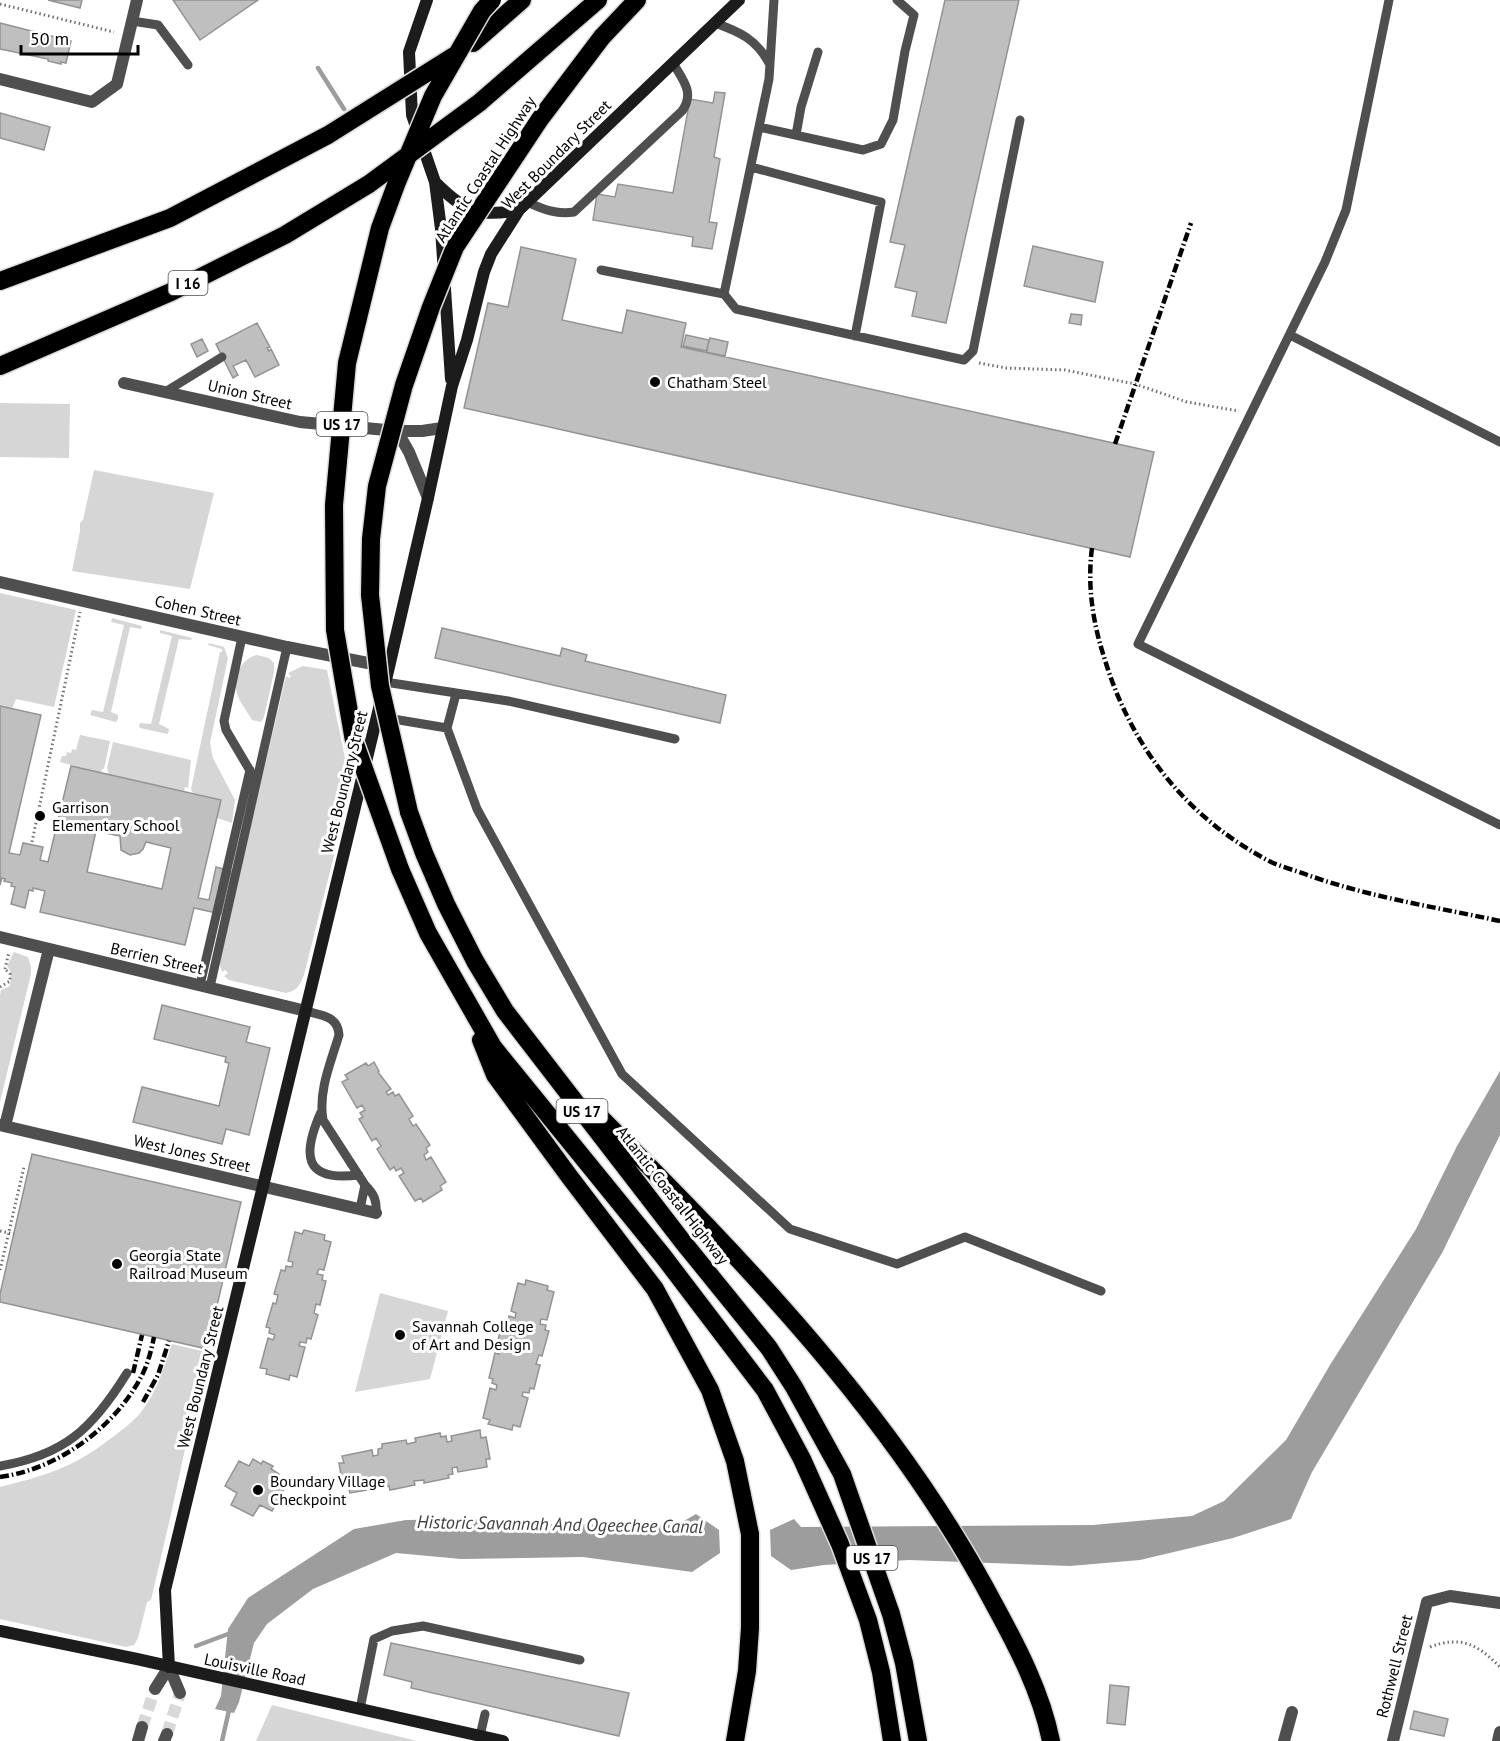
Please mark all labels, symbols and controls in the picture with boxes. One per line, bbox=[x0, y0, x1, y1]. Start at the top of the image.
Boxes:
scale bar bbox=[21, 18, 138, 56]
text: 50 m bbox=[30, 27, 69, 50]
street label: Atlantic Coastal Highway bbox=[430, 92, 540, 246]
street label: West Boundary Street bbox=[497, 95, 615, 213]
road number: I 16 bbox=[168, 271, 207, 295]
place label: Chatham Steel bbox=[667, 372, 767, 392]
street label: Union Street bbox=[206, 375, 295, 414]
marker: Chatham Steel bbox=[648, 375, 662, 389]
road number: US 17 bbox=[316, 412, 368, 436]
street label: Cohen Street bbox=[153, 590, 244, 630]
street label: West Boundary Street bbox=[317, 708, 372, 855]
place label: Garrison Elementary School bbox=[52, 797, 180, 835]
marker: Garrison Elementary School bbox=[33, 809, 47, 823]
street label: Berrien Street bbox=[109, 938, 206, 979]
road number: US 17 bbox=[556, 1099, 608, 1123]
street label: Atlantic Coastal Highway bbox=[613, 1122, 734, 1269]
street label: West Jones Street bbox=[132, 1130, 253, 1176]
place label: Georgia State Railroad Museum bbox=[129, 1245, 248, 1283]
marker: Georgia State Railroad Museum bbox=[110, 1257, 124, 1271]
street label: West Boundary Street bbox=[173, 1303, 228, 1450]
place label: Savannah College of Art and Design bbox=[412, 1316, 534, 1354]
marker: Savannah College of Art and Design bbox=[393, 1328, 407, 1342]
place label: Boundary Village Checkpoint bbox=[270, 1471, 385, 1509]
marker: Boundary Village Checkpoint bbox=[251, 1483, 265, 1497]
water label: Historic Savannah And Ogeechee Canal bbox=[417, 1510, 703, 1538]
road number: US 17 bbox=[846, 1546, 898, 1570]
street label: Rothwell Street bbox=[1372, 1612, 1417, 1720]
street label: Louisville Road bbox=[202, 1648, 308, 1690]

